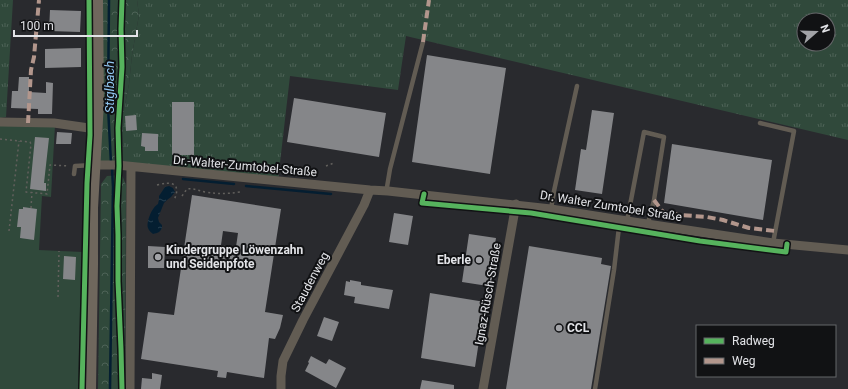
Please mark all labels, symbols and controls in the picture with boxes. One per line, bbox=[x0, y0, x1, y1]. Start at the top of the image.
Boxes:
scale bar bbox=[14, 12, 137, 38]
north arrow bbox=[796, 12, 836, 52]
text: 100 m bbox=[20, 19, 54, 33]
text: N bbox=[817, 23, 832, 35]
water label: Stiglbach bbox=[102, 61, 117, 113]
street label: Dr.-Walter-Zumtobel-Straße bbox=[172, 153, 318, 179]
street label: Dr. Walter Zumtobel Straße bbox=[539, 188, 683, 224]
street label: Ignaz-Rüsch-Straße bbox=[472, 242, 504, 346]
place label: Kindergruppe Löwenzahn und Seidenpfote bbox=[166, 243, 304, 271]
street label: Staudenweg bbox=[288, 250, 332, 314]
marker: Kindergruppe Löwenzahn und Seidenpfote bbox=[153, 252, 163, 262]
place label: Eberle bbox=[437, 253, 472, 267]
marker: Eberle bbox=[474, 255, 484, 265]
place label: CCL bbox=[567, 321, 590, 335]
marker: CCL bbox=[554, 323, 564, 333]
legend bbox=[696, 325, 836, 377]
text: Radweg bbox=[732, 334, 775, 348]
text: Weg bbox=[732, 354, 756, 368]

